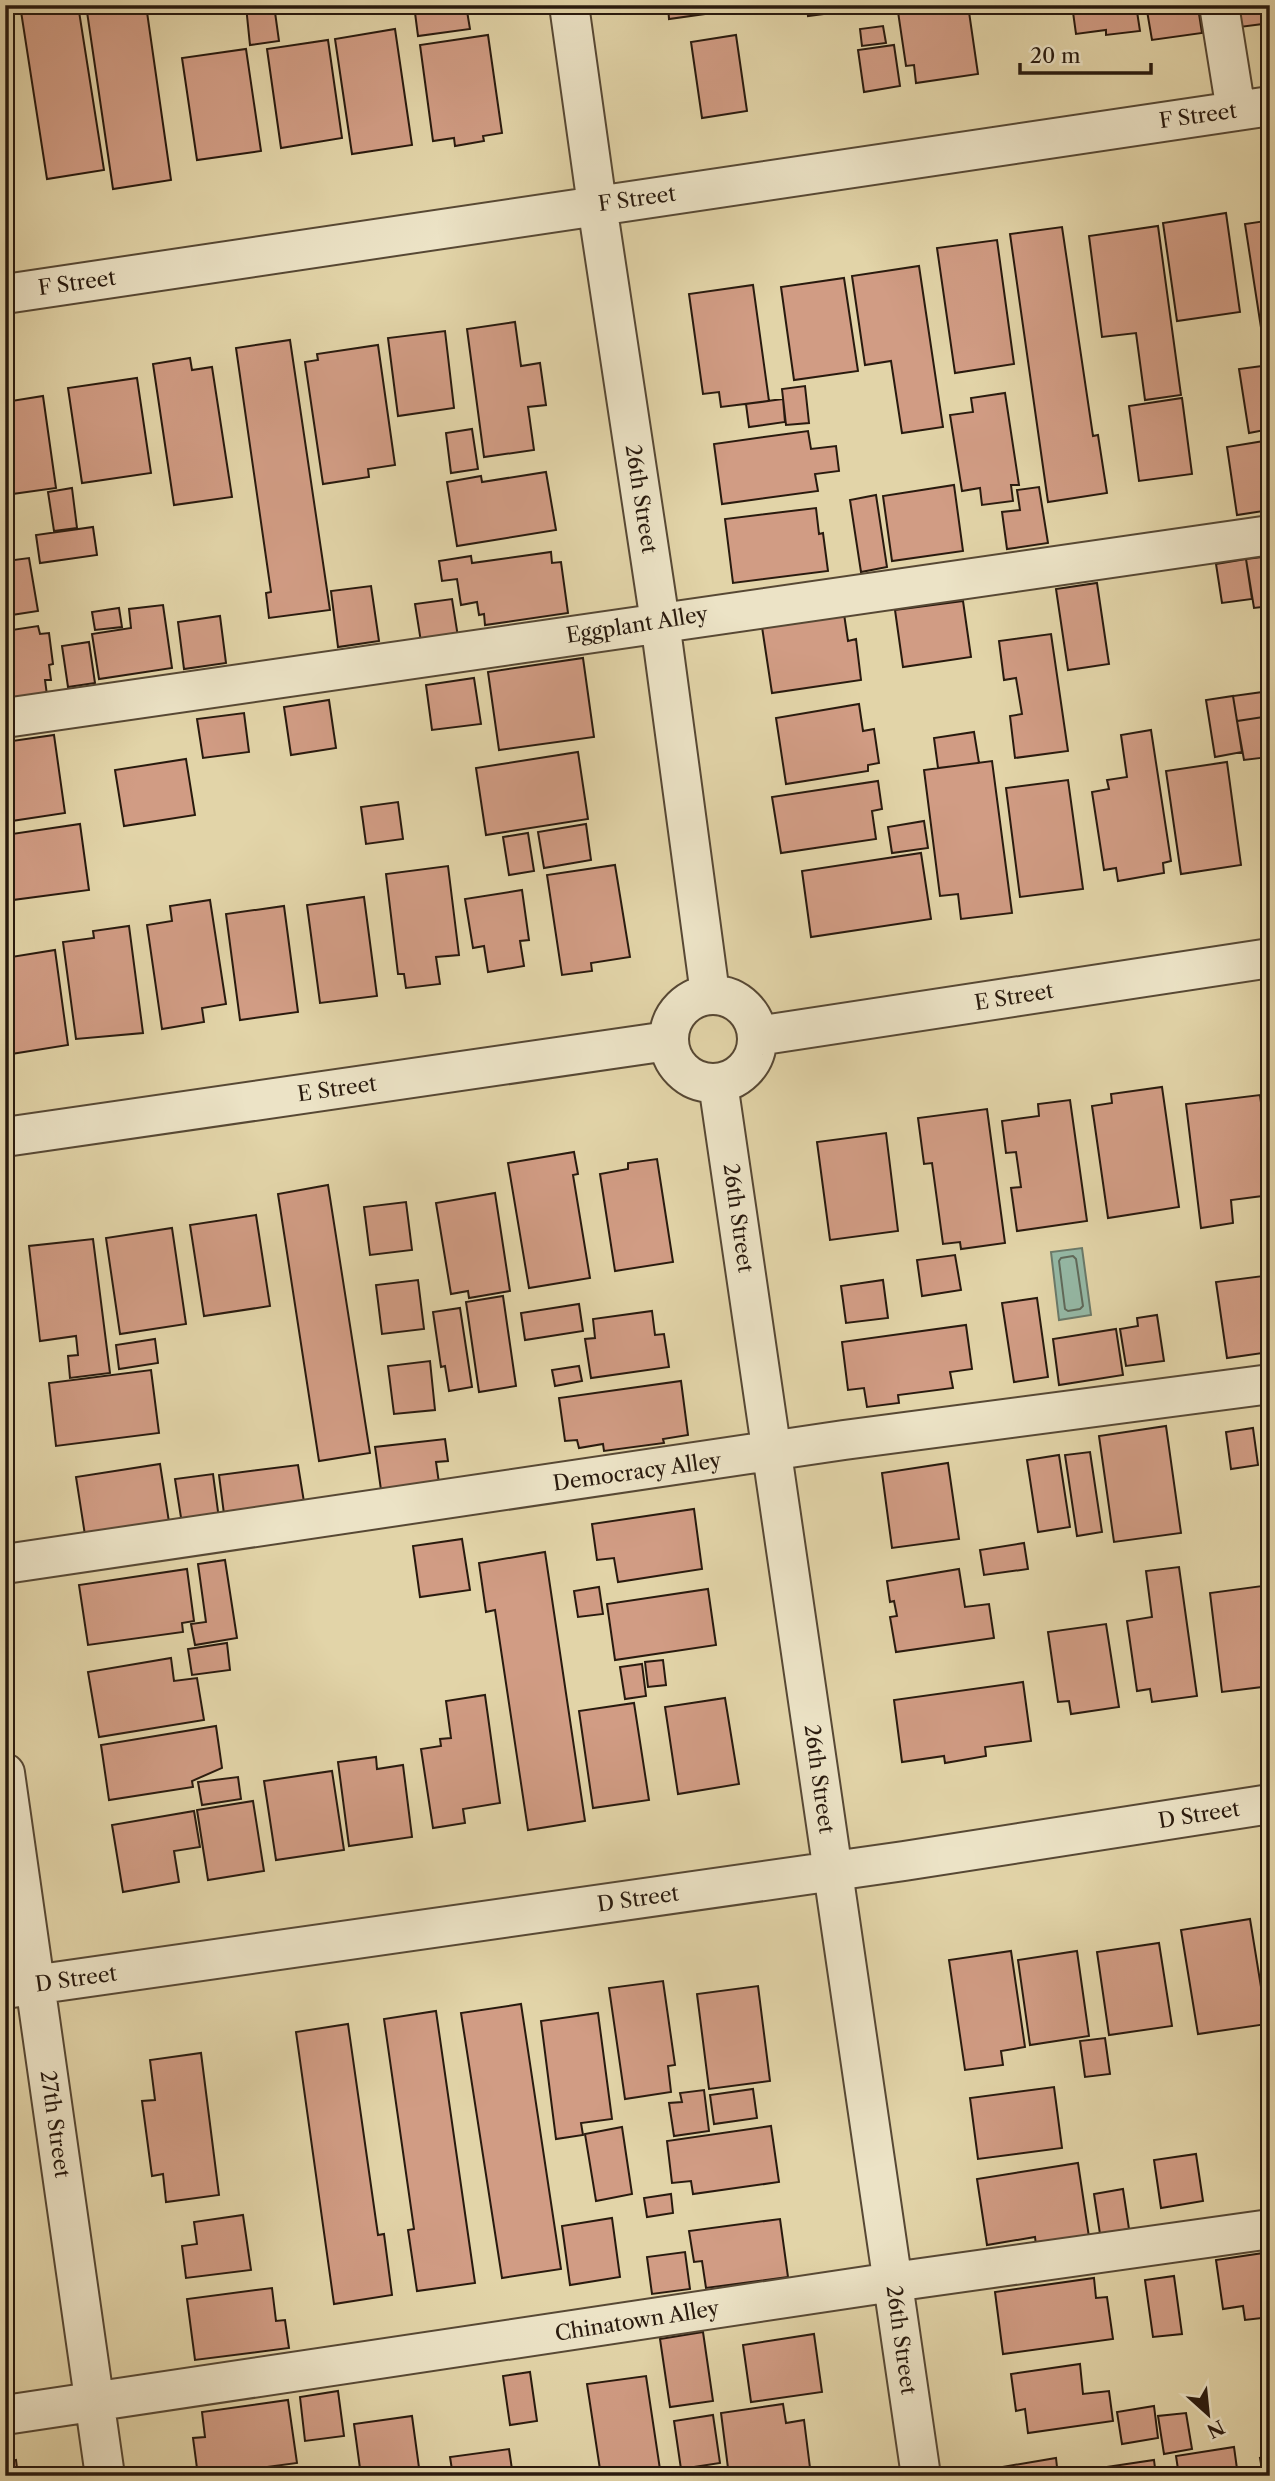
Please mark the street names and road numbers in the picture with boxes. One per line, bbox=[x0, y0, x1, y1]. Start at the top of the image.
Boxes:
street label: F Street bbox=[1158, 98, 1239, 133]
street label: F Street bbox=[597, 181, 678, 216]
street label: F Street bbox=[37, 265, 118, 300]
street label: 26th Street bbox=[621, 443, 663, 556]
street label: Eggplant Alley bbox=[564, 601, 710, 648]
street label: E Street bbox=[973, 978, 1056, 1015]
street label: E Street bbox=[296, 1071, 379, 1106]
street label: 26th Street bbox=[718, 1162, 759, 1275]
street label: Democracy Alley bbox=[551, 1447, 723, 1496]
street label: 26th Street bbox=[799, 1723, 840, 1836]
street label: D Street bbox=[1156, 1796, 1242, 1833]
street label: D Street bbox=[596, 1880, 681, 1917]
street label: D Street bbox=[34, 1960, 119, 1997]
street label: 27th Street bbox=[36, 2069, 75, 2180]
street label: 26th Street bbox=[881, 2284, 922, 2397]
street label: Chinatown Alley bbox=[553, 2295, 721, 2346]

